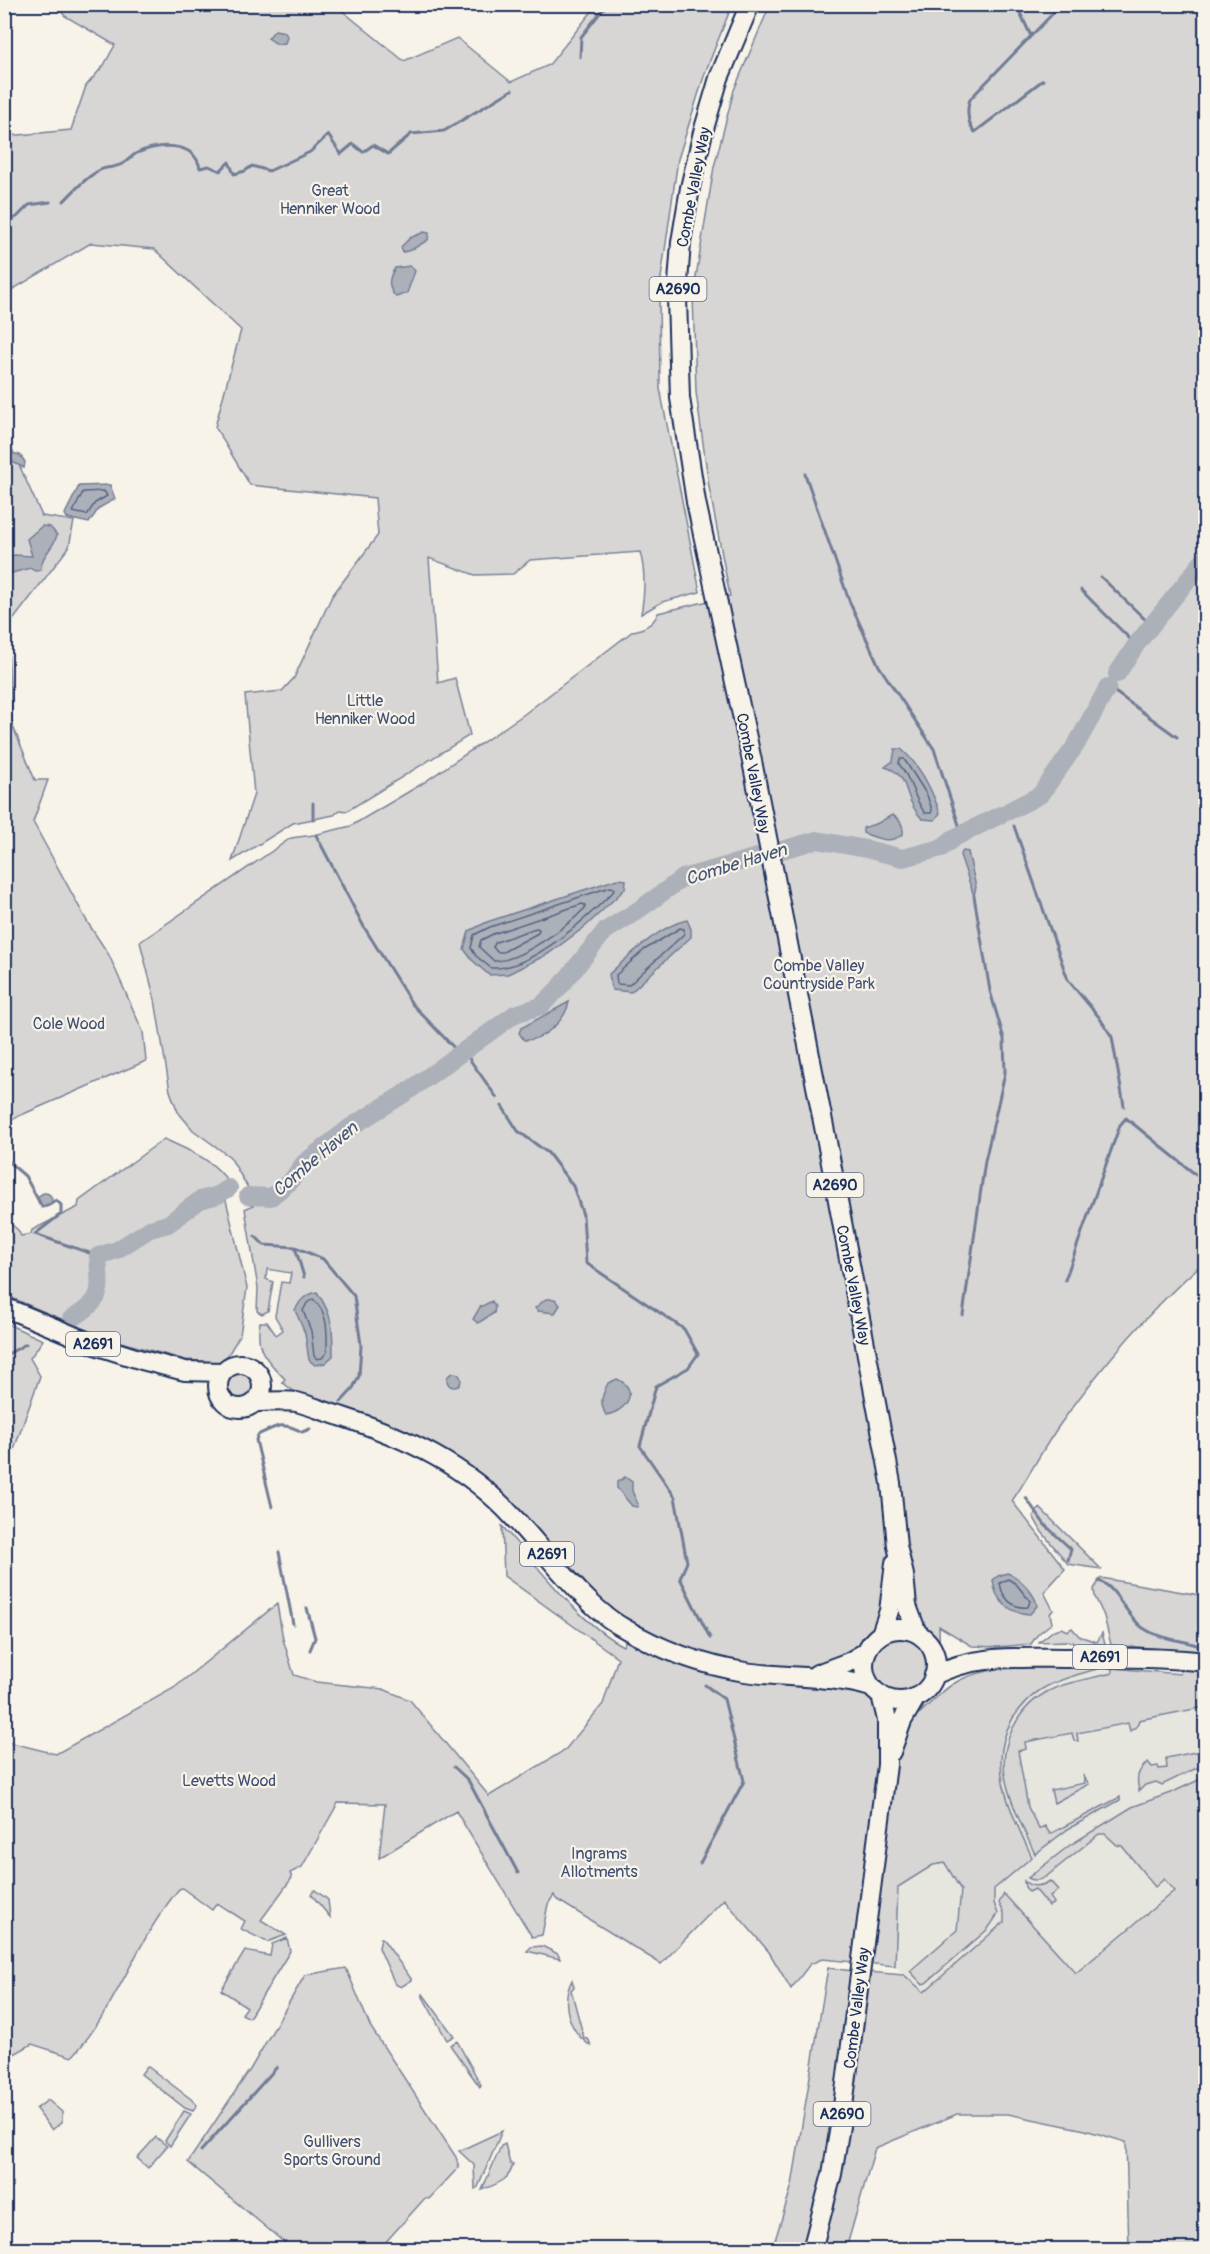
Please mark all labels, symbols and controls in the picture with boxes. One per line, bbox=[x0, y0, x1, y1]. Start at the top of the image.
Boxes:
street label: Combe Valley Way bbox=[673, 125, 715, 249]
park label: Great Henniker Wood bbox=[280, 181, 380, 219]
road number: A2690 bbox=[650, 277, 706, 301]
park label: Little Henniker Wood bbox=[315, 691, 415, 729]
street label: Combe Valley Way bbox=[732, 711, 775, 835]
water label: Combe Haven bbox=[683, 838, 790, 891]
park label: Combe Valley Countryside Park bbox=[763, 956, 875, 994]
park label: Cole Wood bbox=[33, 1014, 105, 1034]
water label: Combe Haven bbox=[268, 1117, 363, 1202]
road number: A2690 bbox=[806, 1173, 864, 1197]
street label: Combe Valley Way bbox=[832, 1223, 875, 1347]
road number: A2691 bbox=[66, 1332, 120, 1356]
road number: A2691 bbox=[520, 1542, 574, 1566]
road number: A2691 bbox=[1073, 1645, 1127, 1669]
park label: Levetts Wood bbox=[182, 1771, 276, 1791]
park label: Ingrams Allotments bbox=[560, 1844, 638, 1882]
street label: Combe Valley Way bbox=[840, 1946, 874, 2070]
road number: A2690 bbox=[814, 2102, 870, 2126]
park label: Gullivers Sports Ground bbox=[283, 2132, 381, 2170]

